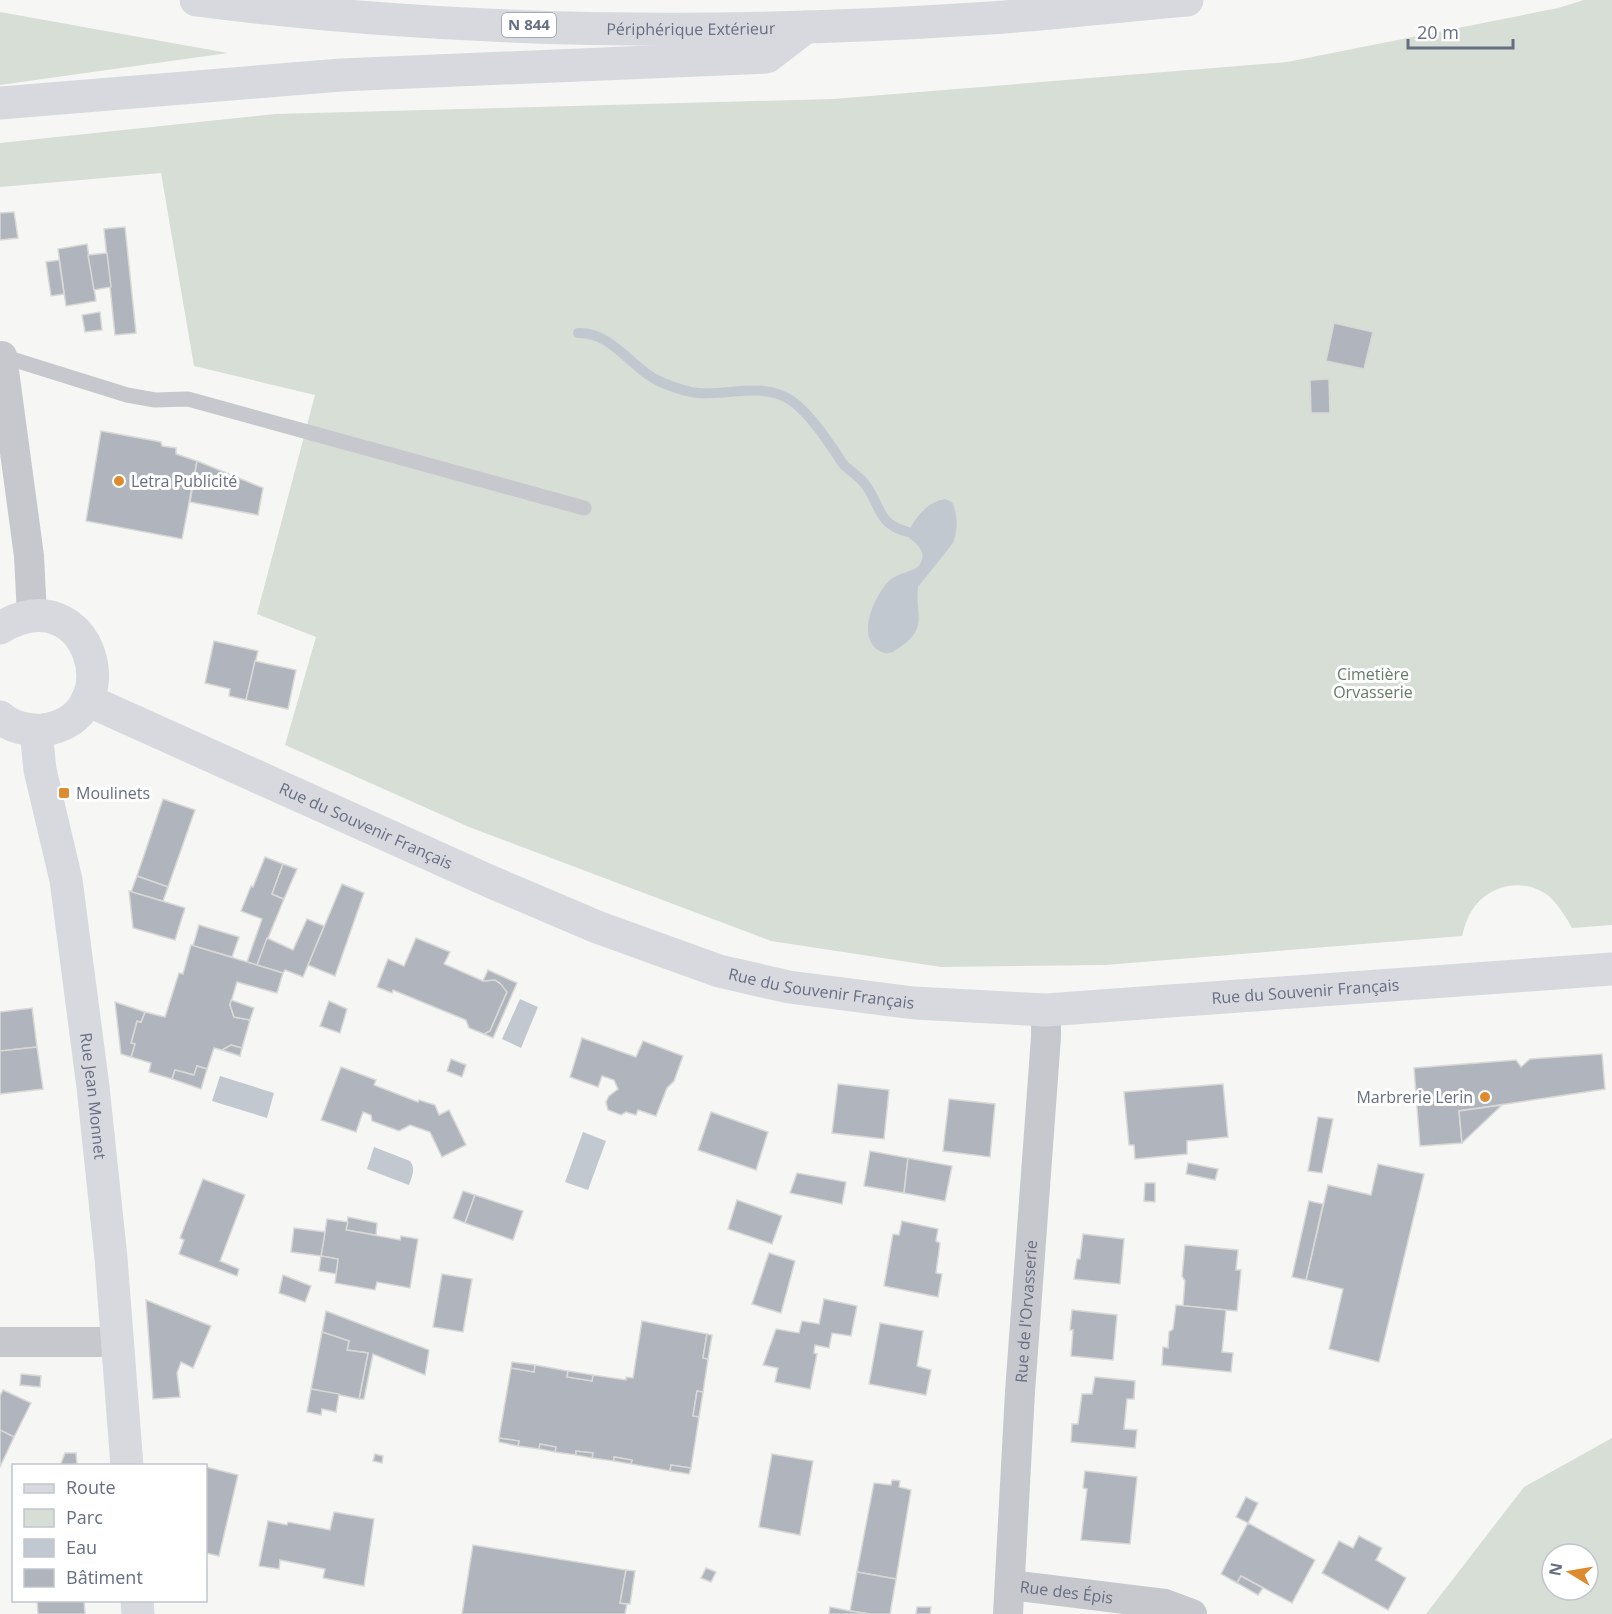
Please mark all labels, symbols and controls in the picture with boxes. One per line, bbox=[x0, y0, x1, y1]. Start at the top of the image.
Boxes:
scale bar bbox=[1408, 12, 1513, 50]
road number: N 844 bbox=[502, 13, 556, 37]
street label: Périphérique Extérieur bbox=[606, 17, 776, 40]
text: 20 m bbox=[1417, 20, 1459, 44]
place label: Letra Publicité bbox=[131, 470, 237, 492]
marker: Letra Publicité bbox=[112, 474, 126, 488]
park label: Cimetière Orvasserie bbox=[1333, 663, 1413, 703]
street label: Rue du Souvenir Français bbox=[276, 777, 456, 874]
place label: Moulinets bbox=[76, 782, 150, 804]
marker: Moulinets bbox=[57, 786, 71, 800]
street label: Rue du Souvenir Français bbox=[726, 963, 916, 1014]
street label: Rue du Souvenir Français bbox=[1211, 973, 1400, 1009]
street label: Rue Jean Monnet bbox=[75, 1031, 112, 1161]
place label: Marbrerie Lerin bbox=[1356, 1086, 1473, 1108]
marker: Marbrerie Lerin bbox=[1478, 1090, 1492, 1104]
street label: Rue de l'Orvasserie bbox=[1010, 1239, 1042, 1384]
legend bbox=[12, 1464, 207, 1602]
text: Route bbox=[66, 1475, 116, 1499]
text: Parc bbox=[66, 1505, 103, 1529]
text: Eau bbox=[66, 1535, 97, 1559]
north arrow bbox=[1540, 1542, 1600, 1602]
text: N bbox=[1543, 1561, 1567, 1578]
text: Bâtiment bbox=[66, 1565, 143, 1589]
street label: Rue des Épis bbox=[1019, 1575, 1114, 1609]

